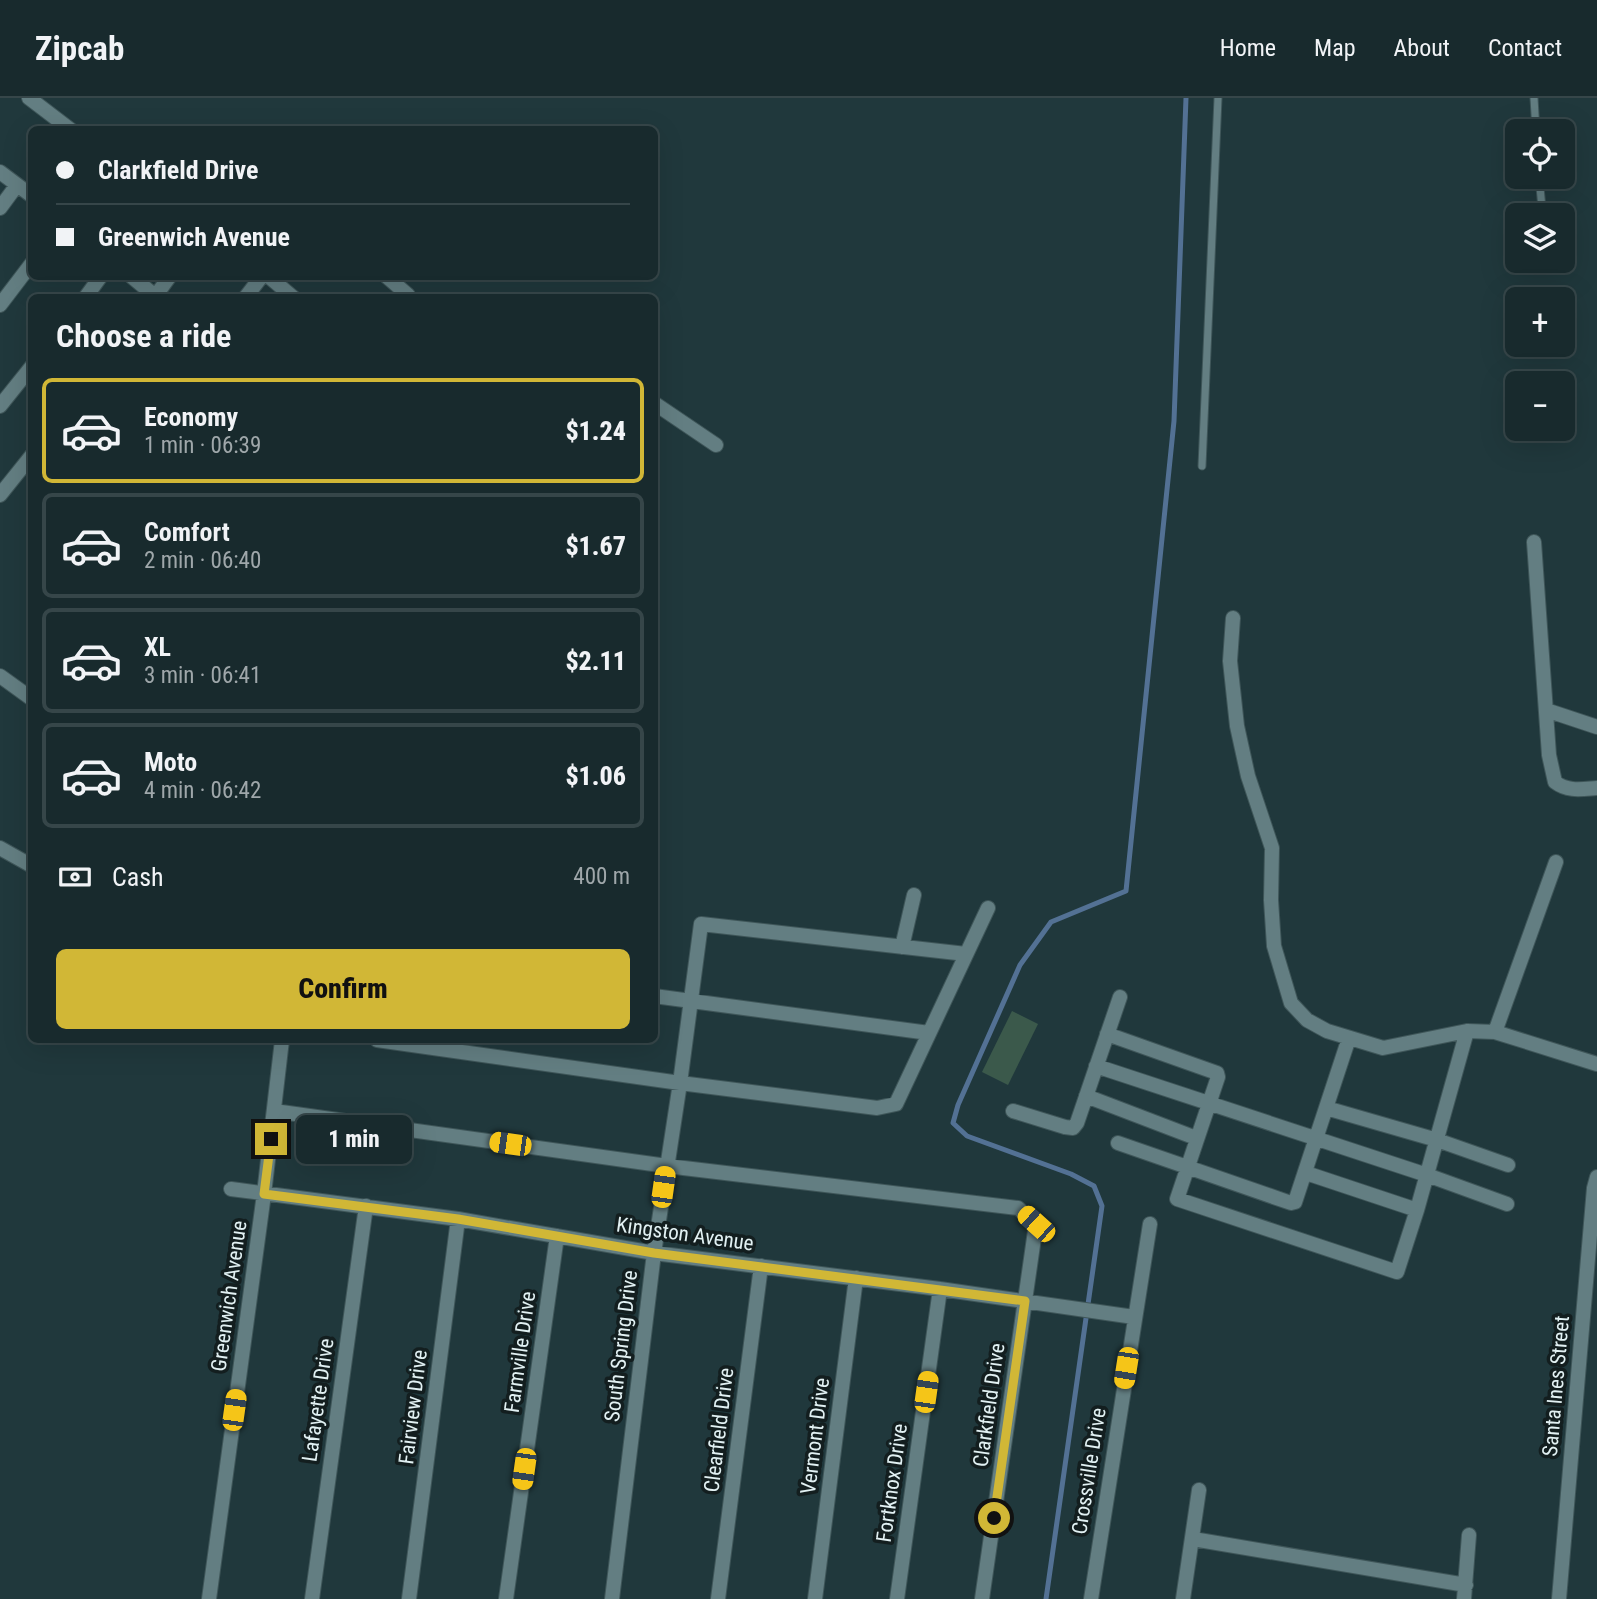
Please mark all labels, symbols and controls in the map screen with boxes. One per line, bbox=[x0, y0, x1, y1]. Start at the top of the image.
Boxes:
text: Zipcab bbox=[35, 29, 124, 68]
text: Home bbox=[1220, 34, 1276, 62]
text: Map bbox=[1314, 34, 1356, 62]
text: About bbox=[1394, 34, 1450, 62]
text: Contact bbox=[1488, 34, 1562, 62]
map controls bbox=[1505, 119, 1575, 441]
button: locate bbox=[1505, 119, 1575, 189]
text: Clarkfield Drive bbox=[98, 155, 258, 185]
button: layers bbox=[1505, 203, 1575, 273]
text: Greenwich Avenue bbox=[98, 222, 290, 252]
button: + bbox=[1505, 287, 1575, 357]
text: Choose a ride bbox=[56, 317, 231, 355]
button: − bbox=[1505, 371, 1575, 441]
icon: car bbox=[60, 399, 123, 462]
text: Economy bbox=[144, 402, 238, 432]
text: $1.24 bbox=[565, 416, 626, 446]
text: 1 min · 06:39 bbox=[144, 432, 261, 459]
icon: car bbox=[60, 514, 123, 577]
text: Comfort bbox=[144, 517, 230, 547]
text: $1.67 bbox=[565, 531, 626, 561]
text: 2 min · 06:40 bbox=[144, 547, 261, 574]
icon: car bbox=[60, 629, 123, 692]
text: XL bbox=[144, 632, 171, 662]
text: $2.11 bbox=[565, 646, 626, 676]
text: 3 min · 06:41 bbox=[144, 662, 261, 689]
icon: car bbox=[60, 744, 123, 807]
text: Moto bbox=[144, 747, 197, 777]
text: $1.06 bbox=[565, 761, 626, 791]
text: 4 min · 06:42 bbox=[144, 777, 261, 804]
icon: cash bbox=[56, 858, 94, 896]
text: Cash bbox=[112, 862, 164, 892]
text: 400 m bbox=[573, 863, 630, 890]
button: Confirm bbox=[56, 949, 630, 1029]
callout: 1 min bbox=[296, 1114, 411, 1164]
route end bbox=[255, 1123, 287, 1155]
text: 1 min bbox=[328, 1126, 380, 1153]
car bbox=[488, 1131, 533, 1157]
car bbox=[650, 1165, 677, 1209]
car bbox=[1014, 1202, 1059, 1246]
street label: Kingston Avenue bbox=[615, 1212, 755, 1256]
street label: Greenwich Avenue bbox=[207, 1219, 251, 1373]
street label: South Spring Drive bbox=[600, 1269, 642, 1423]
street label: Farmville Drive bbox=[500, 1290, 540, 1414]
street label: Santa Ines Street bbox=[1538, 1315, 1574, 1457]
street label: Lafayette Drive bbox=[297, 1337, 339, 1463]
street label: Clarkfield Drive bbox=[968, 1341, 1010, 1468]
car bbox=[1113, 1346, 1140, 1390]
street label: Fairview Drive bbox=[394, 1348, 432, 1466]
street label: Clearfield Drive bbox=[699, 1366, 739, 1494]
car bbox=[913, 1370, 940, 1414]
street label: Vermont Drive bbox=[796, 1376, 834, 1496]
car bbox=[221, 1388, 248, 1432]
street label: Crossville Drive bbox=[1067, 1406, 1111, 1536]
street label: Fortknox Drive bbox=[872, 1422, 912, 1544]
car bbox=[511, 1447, 538, 1491]
route start bbox=[978, 1502, 1010, 1534]

